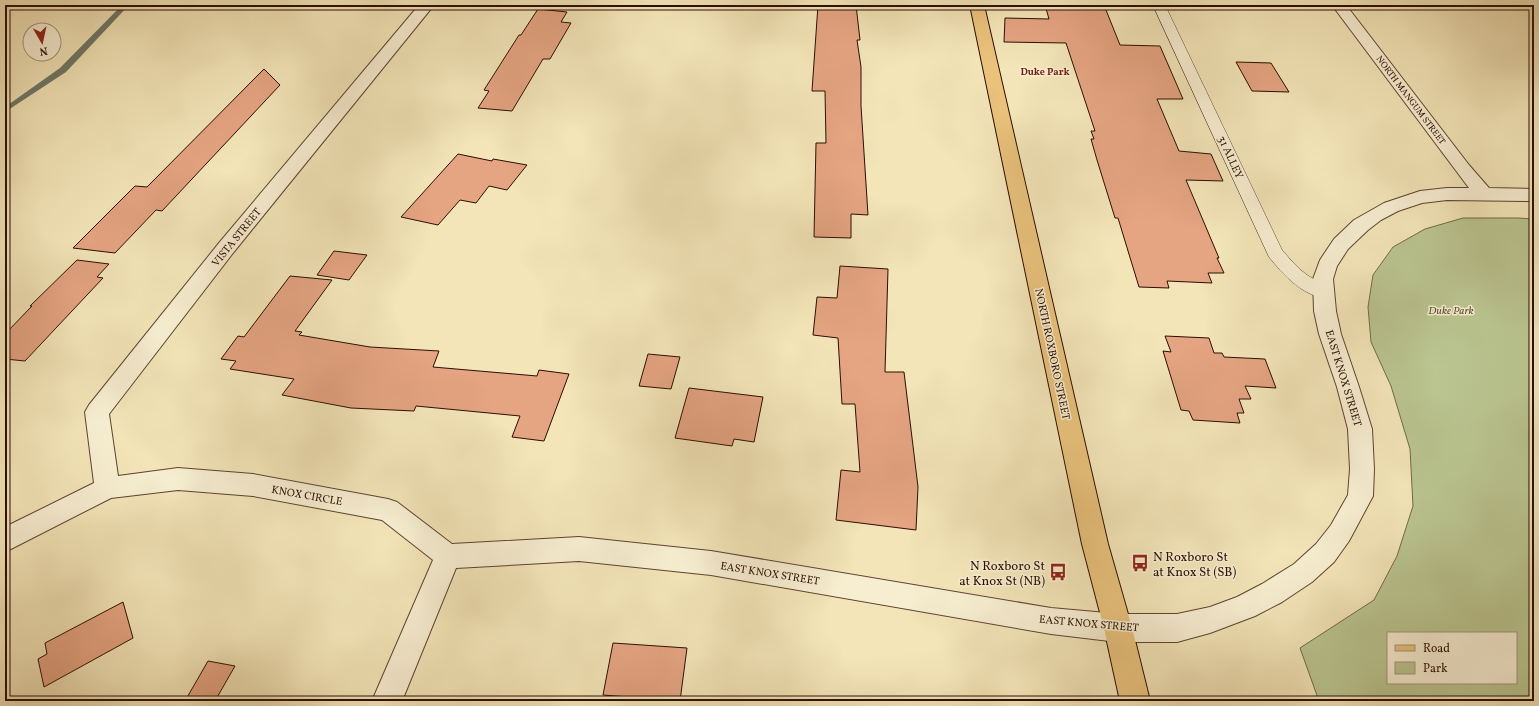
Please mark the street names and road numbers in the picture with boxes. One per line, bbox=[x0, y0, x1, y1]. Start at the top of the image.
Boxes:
street label: NORTH MANGUM STREET bbox=[1373, 53, 1449, 148]
street label: 31 ALLEY bbox=[1213, 134, 1246, 181]
street label: VISTA STREET bbox=[209, 205, 266, 270]
street label: NORTH ROXBORO STREET bbox=[1030, 287, 1073, 422]
street label: EAST KNOX STREET bbox=[1321, 328, 1365, 429]
street label: KNOX CIRCLE bbox=[270, 483, 344, 510]
street label: EAST KNOX STREET bbox=[719, 559, 821, 590]
street label: EAST KNOX STREET bbox=[1038, 613, 1140, 636]

